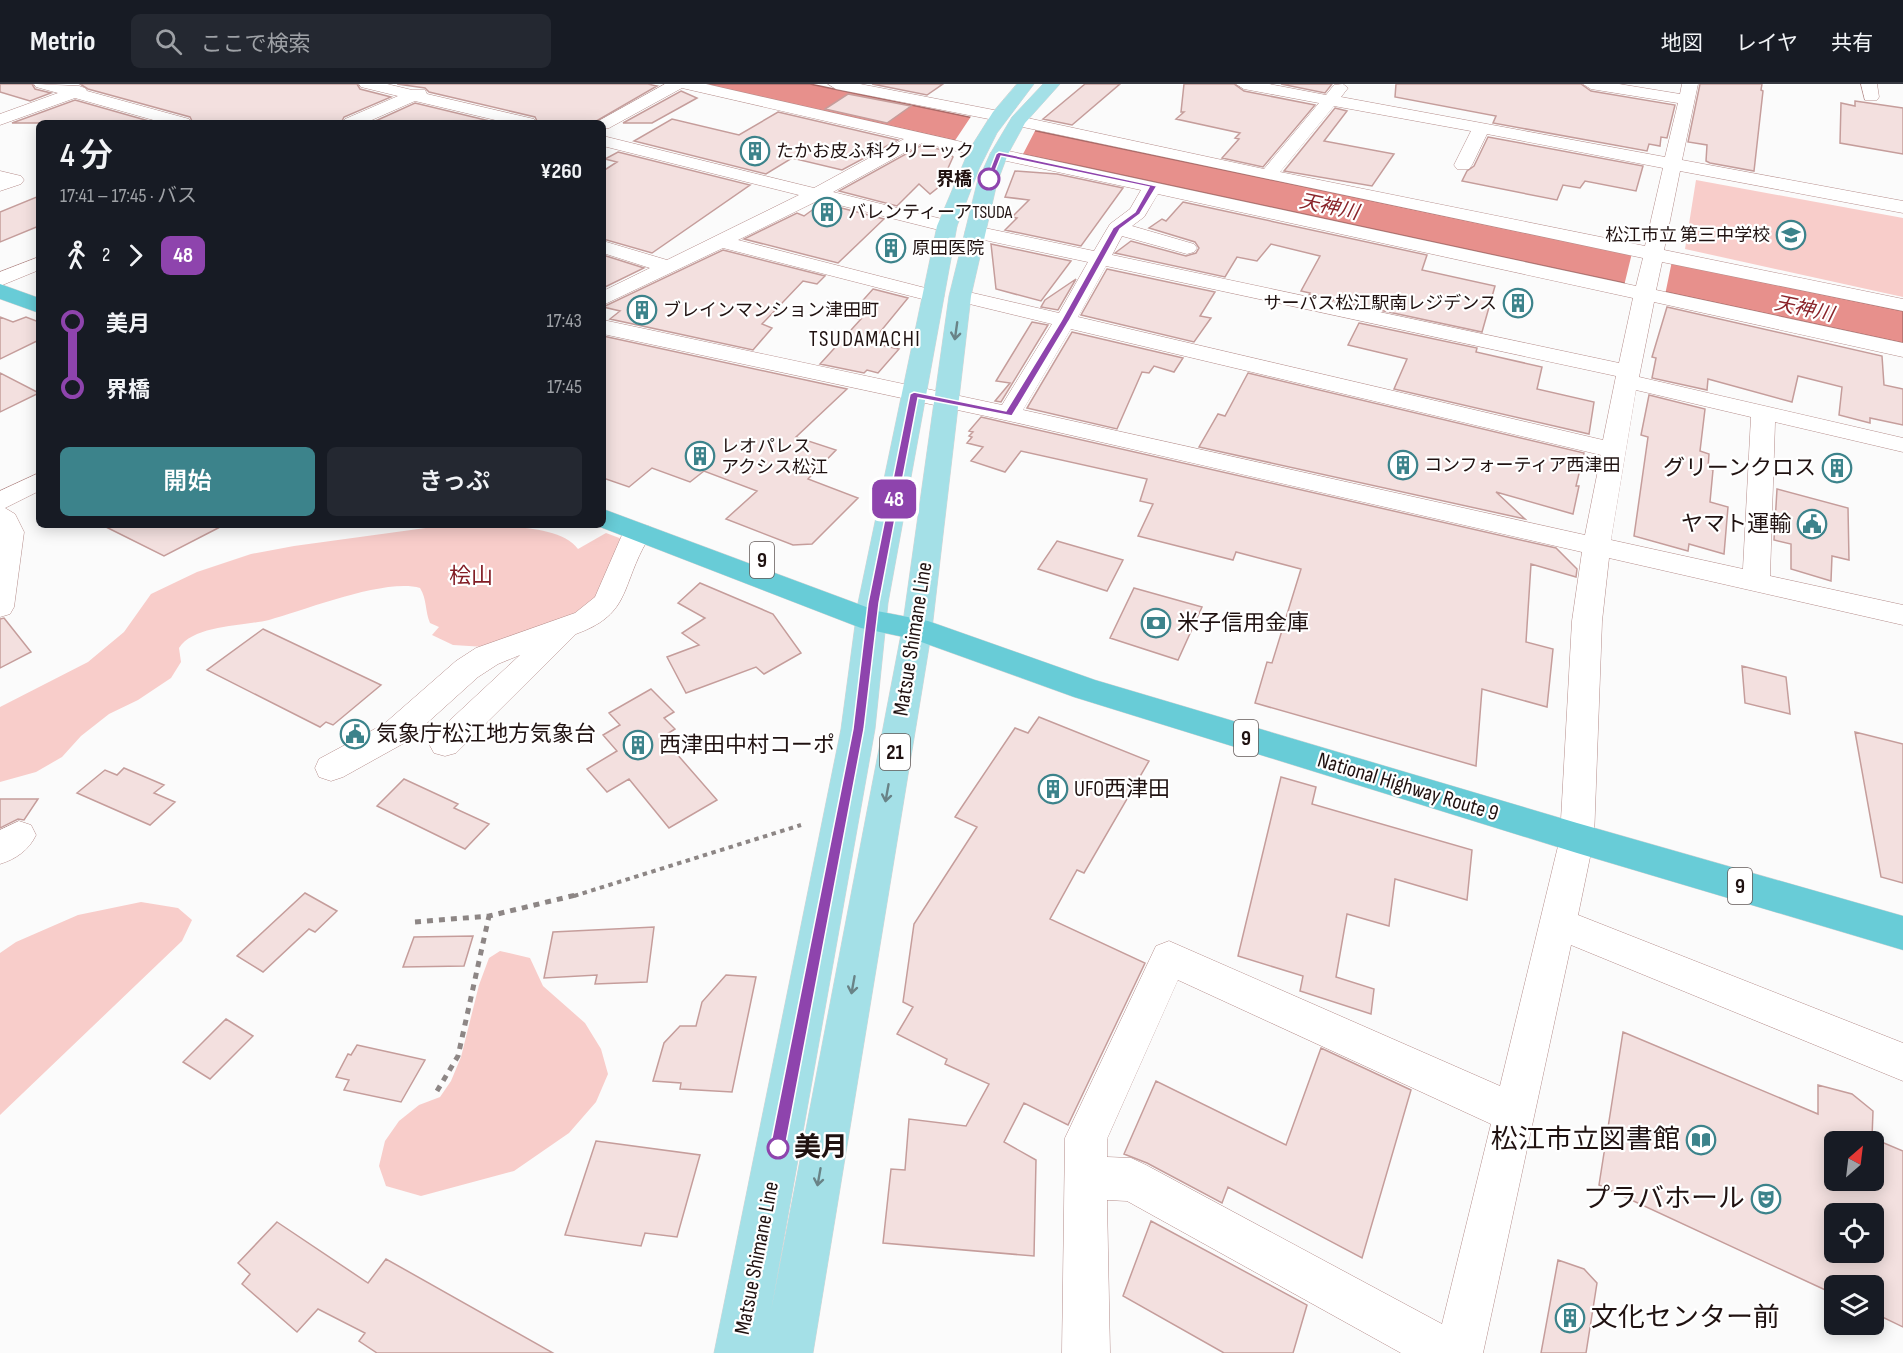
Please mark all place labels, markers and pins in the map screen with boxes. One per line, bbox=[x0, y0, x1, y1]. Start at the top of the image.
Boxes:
building icon: たかお皮ふ科クリニック bbox=[739, 135, 771, 167]
place label: たかお皮ふ科クリニック bbox=[776, 141, 974, 162]
marker: 界橋 bbox=[978, 168, 1000, 190]
place label: 界橋 bbox=[936, 169, 972, 190]
building icon: バレンティーアTSUDA bbox=[811, 196, 843, 228]
place label: バレンティーアTSUDA bbox=[848, 202, 1013, 223]
school or university icon: 松江市立 第三中学校 bbox=[1775, 219, 1807, 251]
place label: 松江市立 第三中学校 bbox=[1605, 225, 1770, 246]
building icon: 原田医院 bbox=[875, 232, 907, 264]
place label: 原田医院 bbox=[912, 238, 984, 259]
building icon: サーパス松江駅南レジデンス bbox=[1502, 287, 1534, 319]
place label: サーパス松江駅南レジデンス bbox=[1264, 293, 1497, 314]
building icon: ブレインマンション津田町 bbox=[626, 294, 658, 326]
place label: ブレインマンション津田町 bbox=[663, 300, 879, 321]
place label: レオパレス アクシス松江 bbox=[721, 436, 828, 478]
building icon: レオパレス アクシス松江 bbox=[684, 440, 716, 472]
building icon: コンフォーティア西津田 bbox=[1387, 449, 1419, 481]
building icon: グリーンクロス bbox=[1821, 452, 1853, 484]
place label: コンフォーティア西津田 bbox=[1424, 455, 1620, 476]
place label: グリーンクロス bbox=[1663, 455, 1816, 482]
public building icon: ヤマト運輸 bbox=[1796, 508, 1828, 540]
place label: ヤマト運輸 bbox=[1681, 511, 1791, 538]
bank icon: 米子信用金庫 bbox=[1140, 607, 1172, 639]
place label: 米子信用金庫 bbox=[1177, 610, 1309, 637]
public building icon: 気象庁松江地方気象台 bbox=[339, 718, 371, 750]
place label: 気象庁松江地方気象台 bbox=[376, 721, 596, 748]
building icon: 西津田中村コーポ bbox=[622, 729, 654, 761]
place label: 西津田中村コーポ bbox=[659, 732, 835, 759]
building icon: UFO西津田 bbox=[1037, 773, 1069, 805]
place label: UFO西津田 bbox=[1074, 776, 1170, 803]
place label: 松江市立図書館 bbox=[1491, 1124, 1680, 1156]
library icon: 松江市立図書館 bbox=[1685, 1124, 1717, 1156]
place label: 美月 bbox=[794, 1132, 848, 1164]
marker: 美月 bbox=[767, 1137, 789, 1159]
place label: プラバホール bbox=[1583, 1183, 1745, 1215]
theatre icon: プラバホール bbox=[1750, 1183, 1782, 1215]
building icon: 文化センター前 bbox=[1554, 1302, 1586, 1334]
place label: 文化センター前 bbox=[1591, 1302, 1780, 1334]

